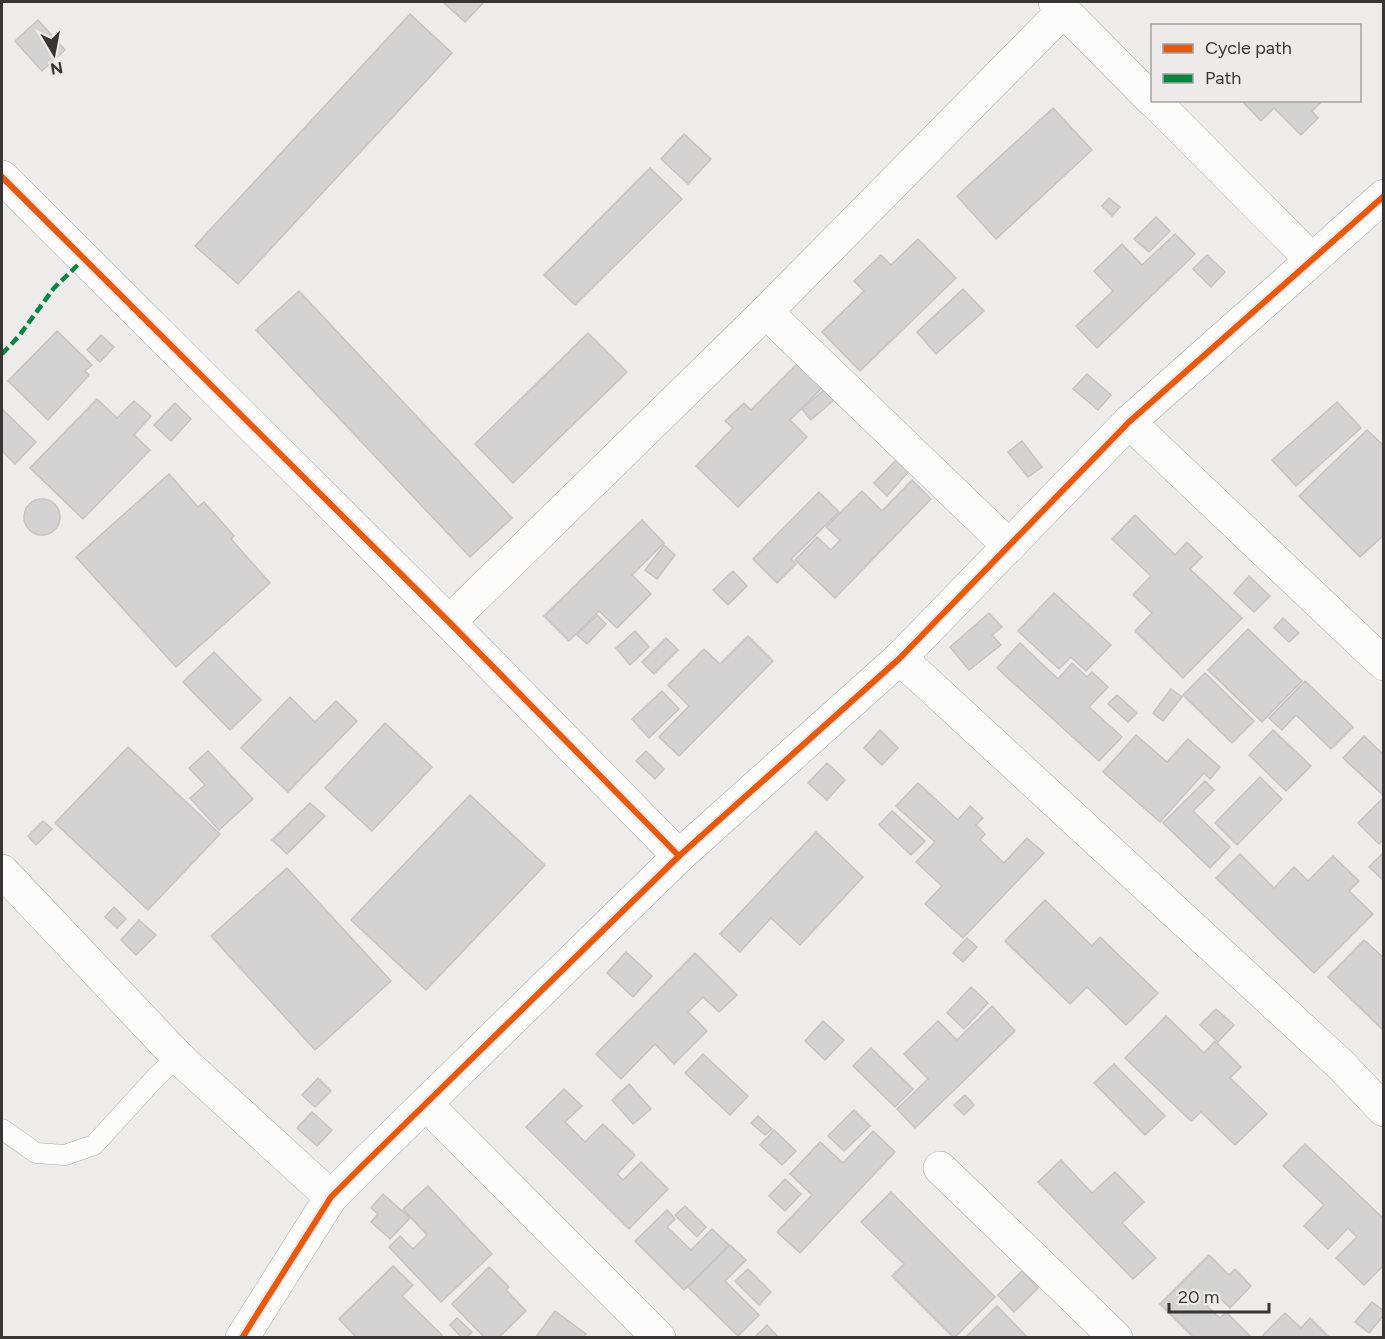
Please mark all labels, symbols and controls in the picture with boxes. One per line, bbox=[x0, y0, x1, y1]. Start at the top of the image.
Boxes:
north arrow bbox=[24, 24, 84, 84]
legend bbox=[1151, 24, 1361, 102]
text: Cycle path bbox=[1205, 37, 1292, 59]
text: N bbox=[49, 58, 64, 79]
text: Path bbox=[1205, 67, 1241, 89]
scale bar bbox=[1169, 1276, 1270, 1314]
text: 20 m bbox=[1178, 1286, 1219, 1308]

